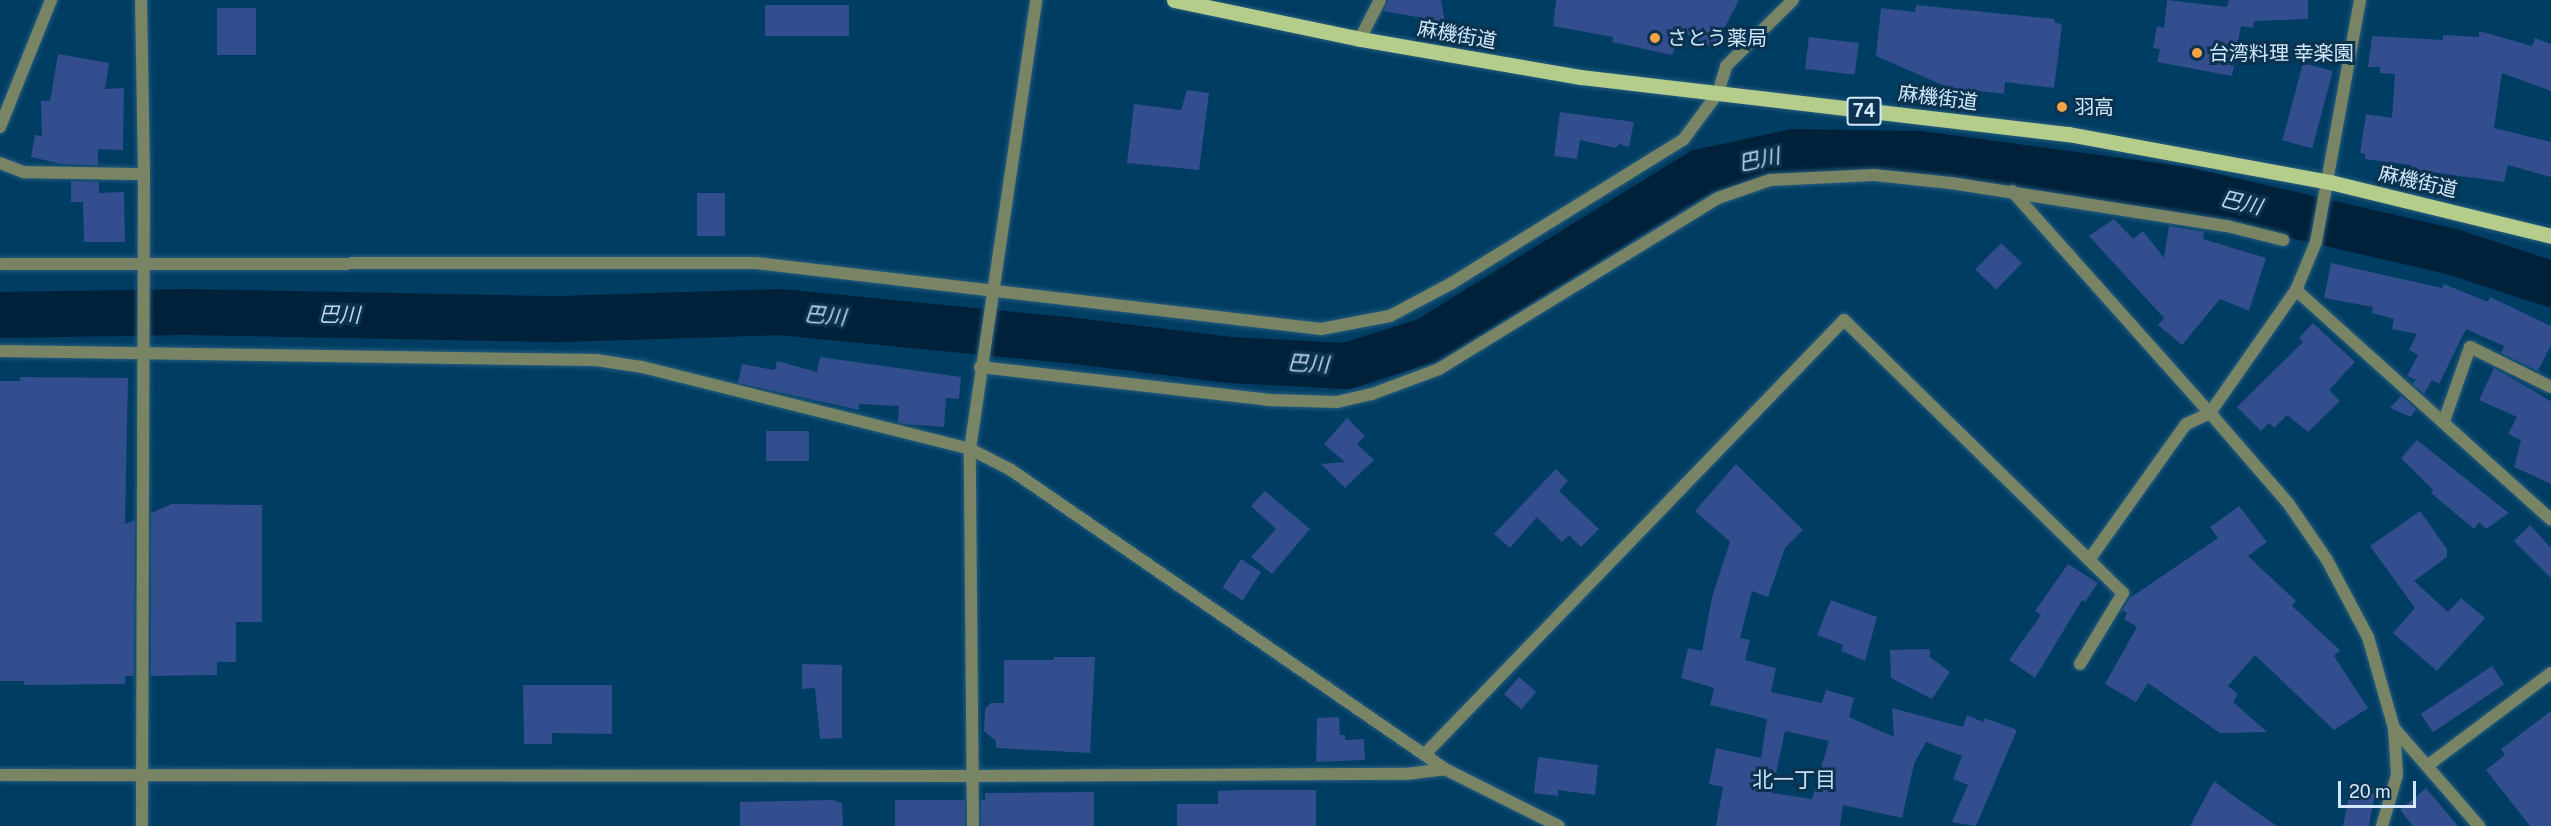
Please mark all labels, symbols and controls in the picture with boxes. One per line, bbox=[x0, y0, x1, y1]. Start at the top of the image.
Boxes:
street label: 麻機街道 bbox=[1416, 16, 1498, 54]
place label: さとう薬局 bbox=[1667, 26, 1767, 50]
marker: さとう薬局 bbox=[1648, 31, 1662, 45]
place label: 台湾料理 幸楽園 bbox=[2209, 41, 2354, 65]
marker: 台湾料理 幸楽園 bbox=[2190, 46, 2204, 60]
street label: 麻機街道 bbox=[1897, 81, 1979, 115]
place label: 羽高 bbox=[2074, 95, 2114, 119]
road number: 74 bbox=[1846, 96, 1882, 126]
marker: 羽高 bbox=[2055, 100, 2069, 114]
water label: 巴川 bbox=[1736, 143, 1782, 177]
street label: 麻機街道 bbox=[2376, 161, 2460, 203]
water label: 巴川 bbox=[2218, 186, 2264, 220]
water label: 巴川 bbox=[318, 302, 360, 328]
water label: 巴川 bbox=[803, 302, 847, 330]
water label: 巴川 bbox=[1286, 350, 1330, 378]
district label: 北一丁目 bbox=[1752, 767, 1836, 793]
scale bar bbox=[2341, 769, 2419, 807]
text: 20 m bbox=[2349, 781, 2391, 802]

